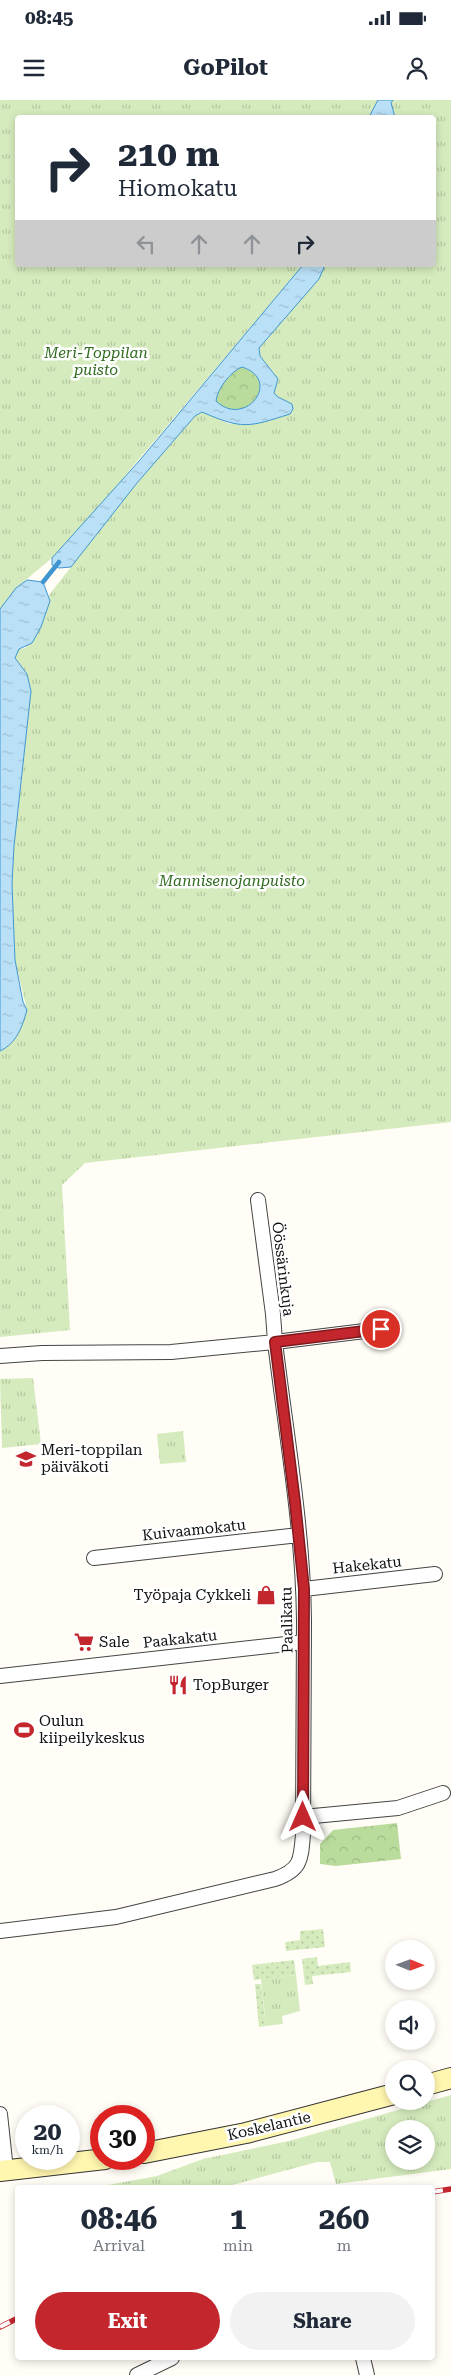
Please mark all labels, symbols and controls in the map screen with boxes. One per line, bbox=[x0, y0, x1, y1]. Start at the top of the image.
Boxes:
text: 08:45 bbox=[25, 6, 74, 29]
icon: menu bbox=[20, 54, 48, 82]
icon: person bbox=[403, 54, 431, 82]
text: GoPilot bbox=[183, 55, 268, 80]
text: 210 m bbox=[118, 134, 219, 175]
icon: right bbox=[35, 135, 100, 200]
text: Hiomokatu bbox=[118, 176, 237, 201]
icon: left bbox=[132, 230, 160, 258]
icon: ahead bbox=[185, 230, 213, 258]
icon: ahead bbox=[238, 230, 266, 258]
icon: right bbox=[291, 230, 319, 258]
park label: Meri-Toppilan puisto bbox=[43, 344, 148, 379]
park label: Mannisenojanpuisto bbox=[158, 872, 305, 890]
street label: Öössärinkuja bbox=[268, 1221, 298, 1317]
pin bbox=[360, 1308, 402, 1350]
icon: arrive bbox=[367, 1315, 395, 1343]
place label: Meri-toppilan päiväkoti bbox=[41, 1441, 143, 1476]
school or university icon: Meri-toppilan päiväkoti bbox=[15, 1448, 37, 1470]
street label: Kuivaamokatu bbox=[141, 1516, 247, 1544]
street label: Hakekatu bbox=[331, 1552, 403, 1578]
shop icon: Työpaja Cykkeli bbox=[255, 1584, 277, 1606]
place label: Työpaja Cykkeli bbox=[134, 1586, 251, 1604]
street label: Paalikatu bbox=[277, 1586, 297, 1654]
street label: Paakakatu bbox=[142, 1626, 219, 1652]
supermarket icon: Sale bbox=[73, 1631, 95, 1653]
place label: Sale bbox=[99, 1633, 129, 1651]
restaurant icon: TopBurger bbox=[167, 1674, 189, 1696]
place label: TopBurger bbox=[193, 1676, 269, 1694]
place label: Oulun kiipeilykeskus bbox=[39, 1712, 145, 1747]
sports icon: Oulun kiipeilykeskus bbox=[13, 1719, 35, 1741]
position arrow bbox=[276, 1790, 328, 1842]
north arrow bbox=[385, 1940, 435, 1990]
map controls bbox=[385, 1940, 435, 2170]
button: sound bbox=[385, 2000, 435, 2050]
button: search bbox=[385, 2060, 435, 2110]
speed limit sign: 30 bbox=[90, 2105, 155, 2170]
street label: Koskelantie bbox=[225, 2108, 313, 2144]
text: 20 bbox=[33, 2117, 62, 2146]
button: layers bbox=[385, 2120, 435, 2170]
text: km/h bbox=[31, 2143, 64, 2157]
text: 08:46 bbox=[81, 2201, 157, 2236]
text: 1 bbox=[230, 2201, 246, 2236]
text: 260 bbox=[319, 2201, 369, 2236]
text: Arrival bbox=[93, 2236, 145, 2255]
text: min bbox=[223, 2236, 253, 2255]
text: m bbox=[337, 2236, 351, 2255]
button: Exit bbox=[35, 2292, 220, 2350]
button: Share bbox=[230, 2292, 415, 2350]

